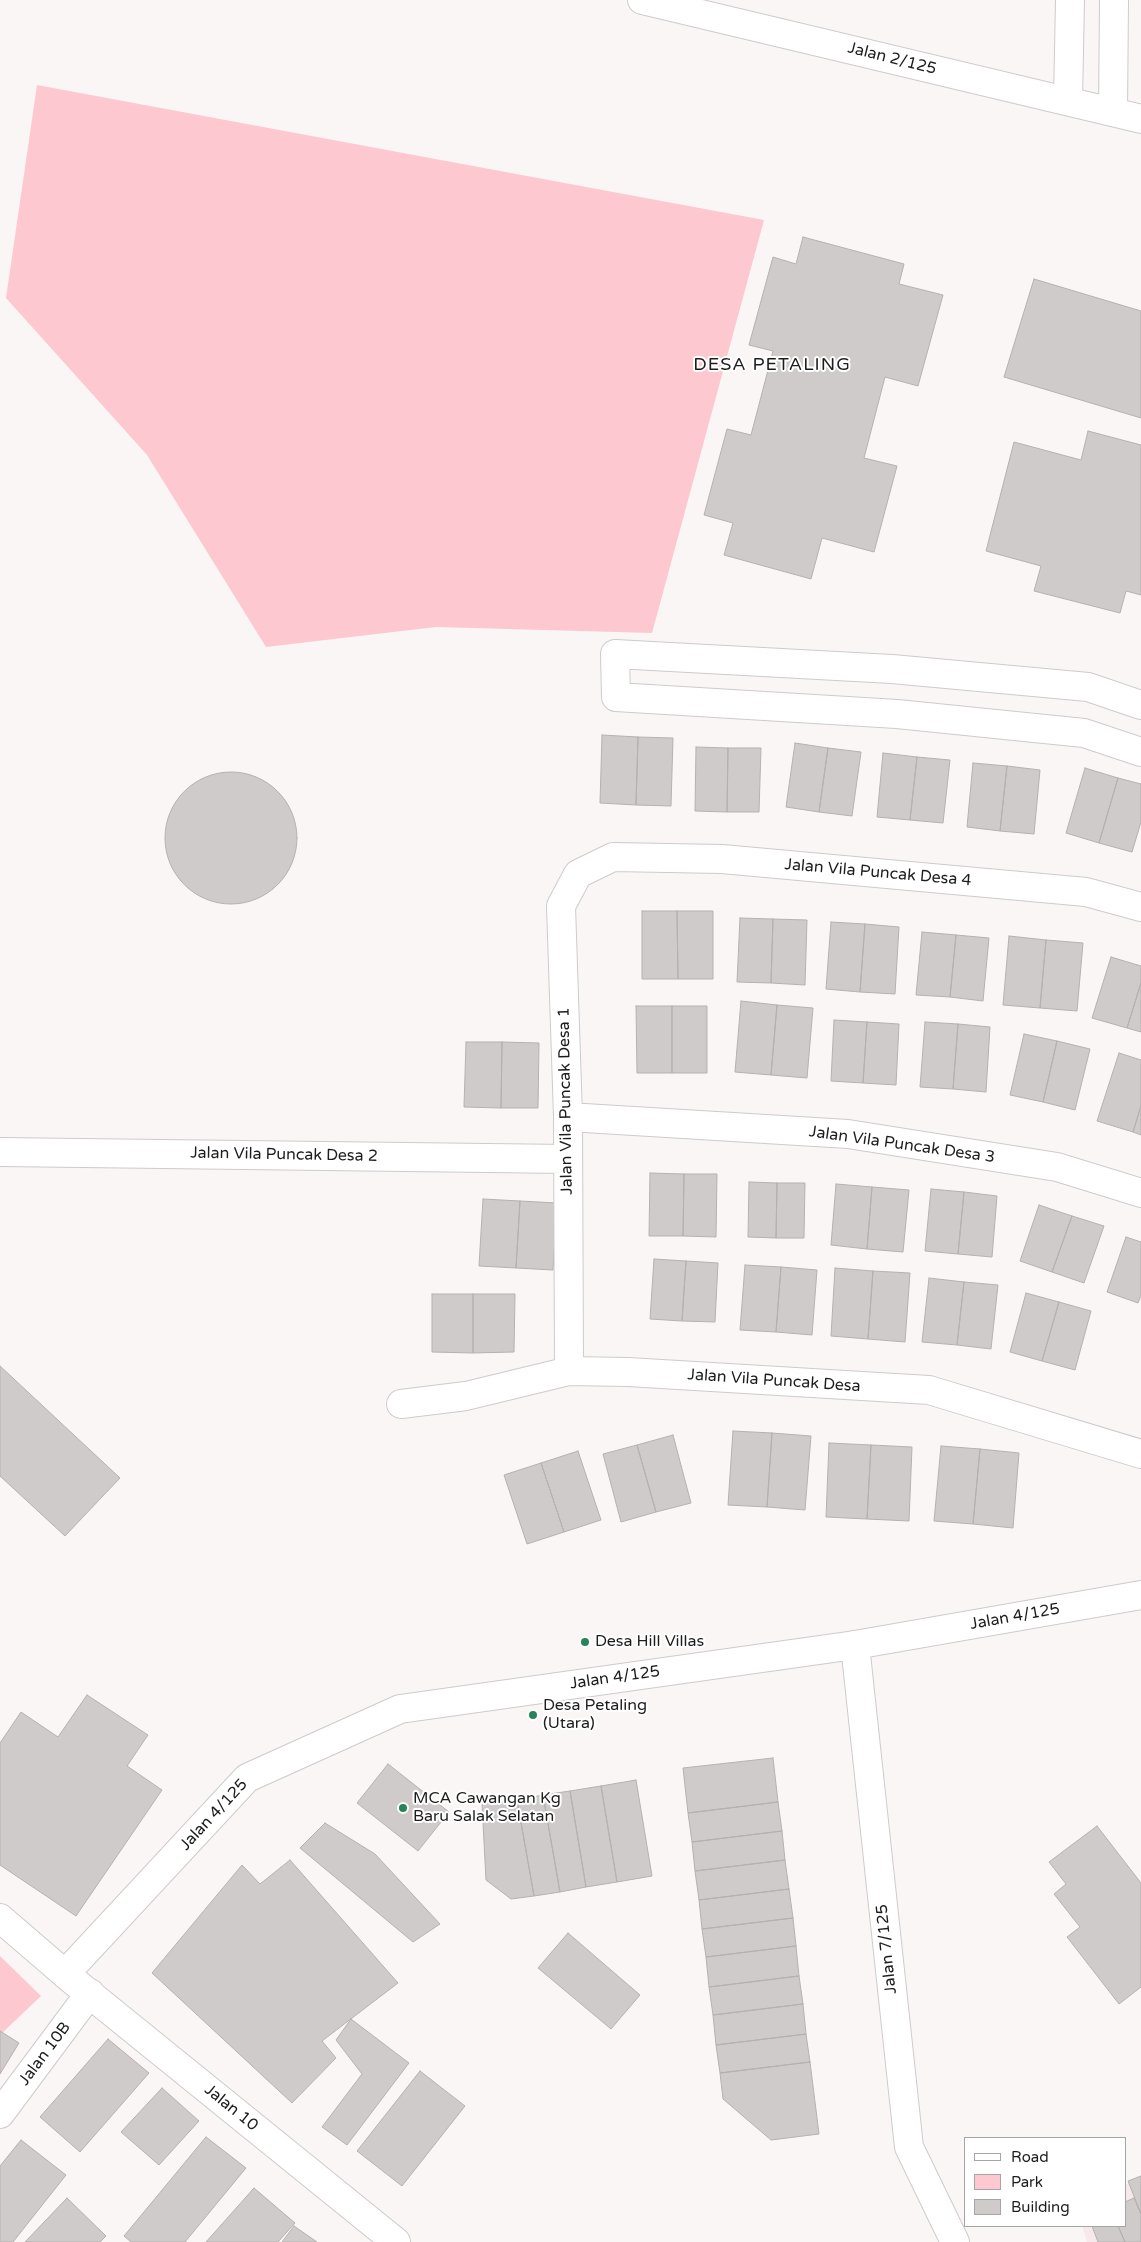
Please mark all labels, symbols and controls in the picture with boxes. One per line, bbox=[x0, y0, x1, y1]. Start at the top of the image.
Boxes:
street label: Jalan 2/125 bbox=[846, 39, 938, 79]
district label: DESA PETALING bbox=[692, 354, 852, 376]
street label: Jalan Vila Puncak Desa 4 bbox=[784, 855, 972, 891]
street label: Jalan Vila Puncak Desa 1 bbox=[555, 1007, 577, 1195]
street label: Jalan Vila Puncak Desa 3 bbox=[808, 1122, 996, 1168]
street label: Jalan Vila Puncak Desa 2 bbox=[190, 1144, 378, 1166]
street label: Jalan Vila Puncak Desa bbox=[687, 1365, 861, 1397]
street label: Jalan 4/125 bbox=[969, 1600, 1061, 1634]
place label: Desa Hill Villas bbox=[595, 1632, 704, 1652]
marker: Desa Hill Villas bbox=[579, 1636, 591, 1648]
street label: Jalan 4/125 bbox=[569, 1662, 661, 1694]
place label: Desa Petaling (Utara) bbox=[543, 1696, 647, 1734]
marker: Desa Petaling (Utara) bbox=[527, 1709, 539, 1721]
street label: Jalan 4/125 bbox=[176, 1775, 252, 1855]
place label: MCA Cawangan Kg Baru Salak Selatan bbox=[413, 1789, 561, 1827]
marker: MCA Cawangan Kg Baru Salak Selatan bbox=[397, 1802, 409, 1814]
street label: Jalan 7/125 bbox=[873, 1903, 901, 1995]
street label: Jalan 10B bbox=[15, 2018, 75, 2090]
street label: Jalan 10 bbox=[200, 2081, 262, 2135]
legend bbox=[964, 2137, 1126, 2227]
text: Road bbox=[1011, 2148, 1049, 2166]
text: Park bbox=[1011, 2173, 1043, 2191]
text: Building bbox=[1011, 2198, 1070, 2216]

